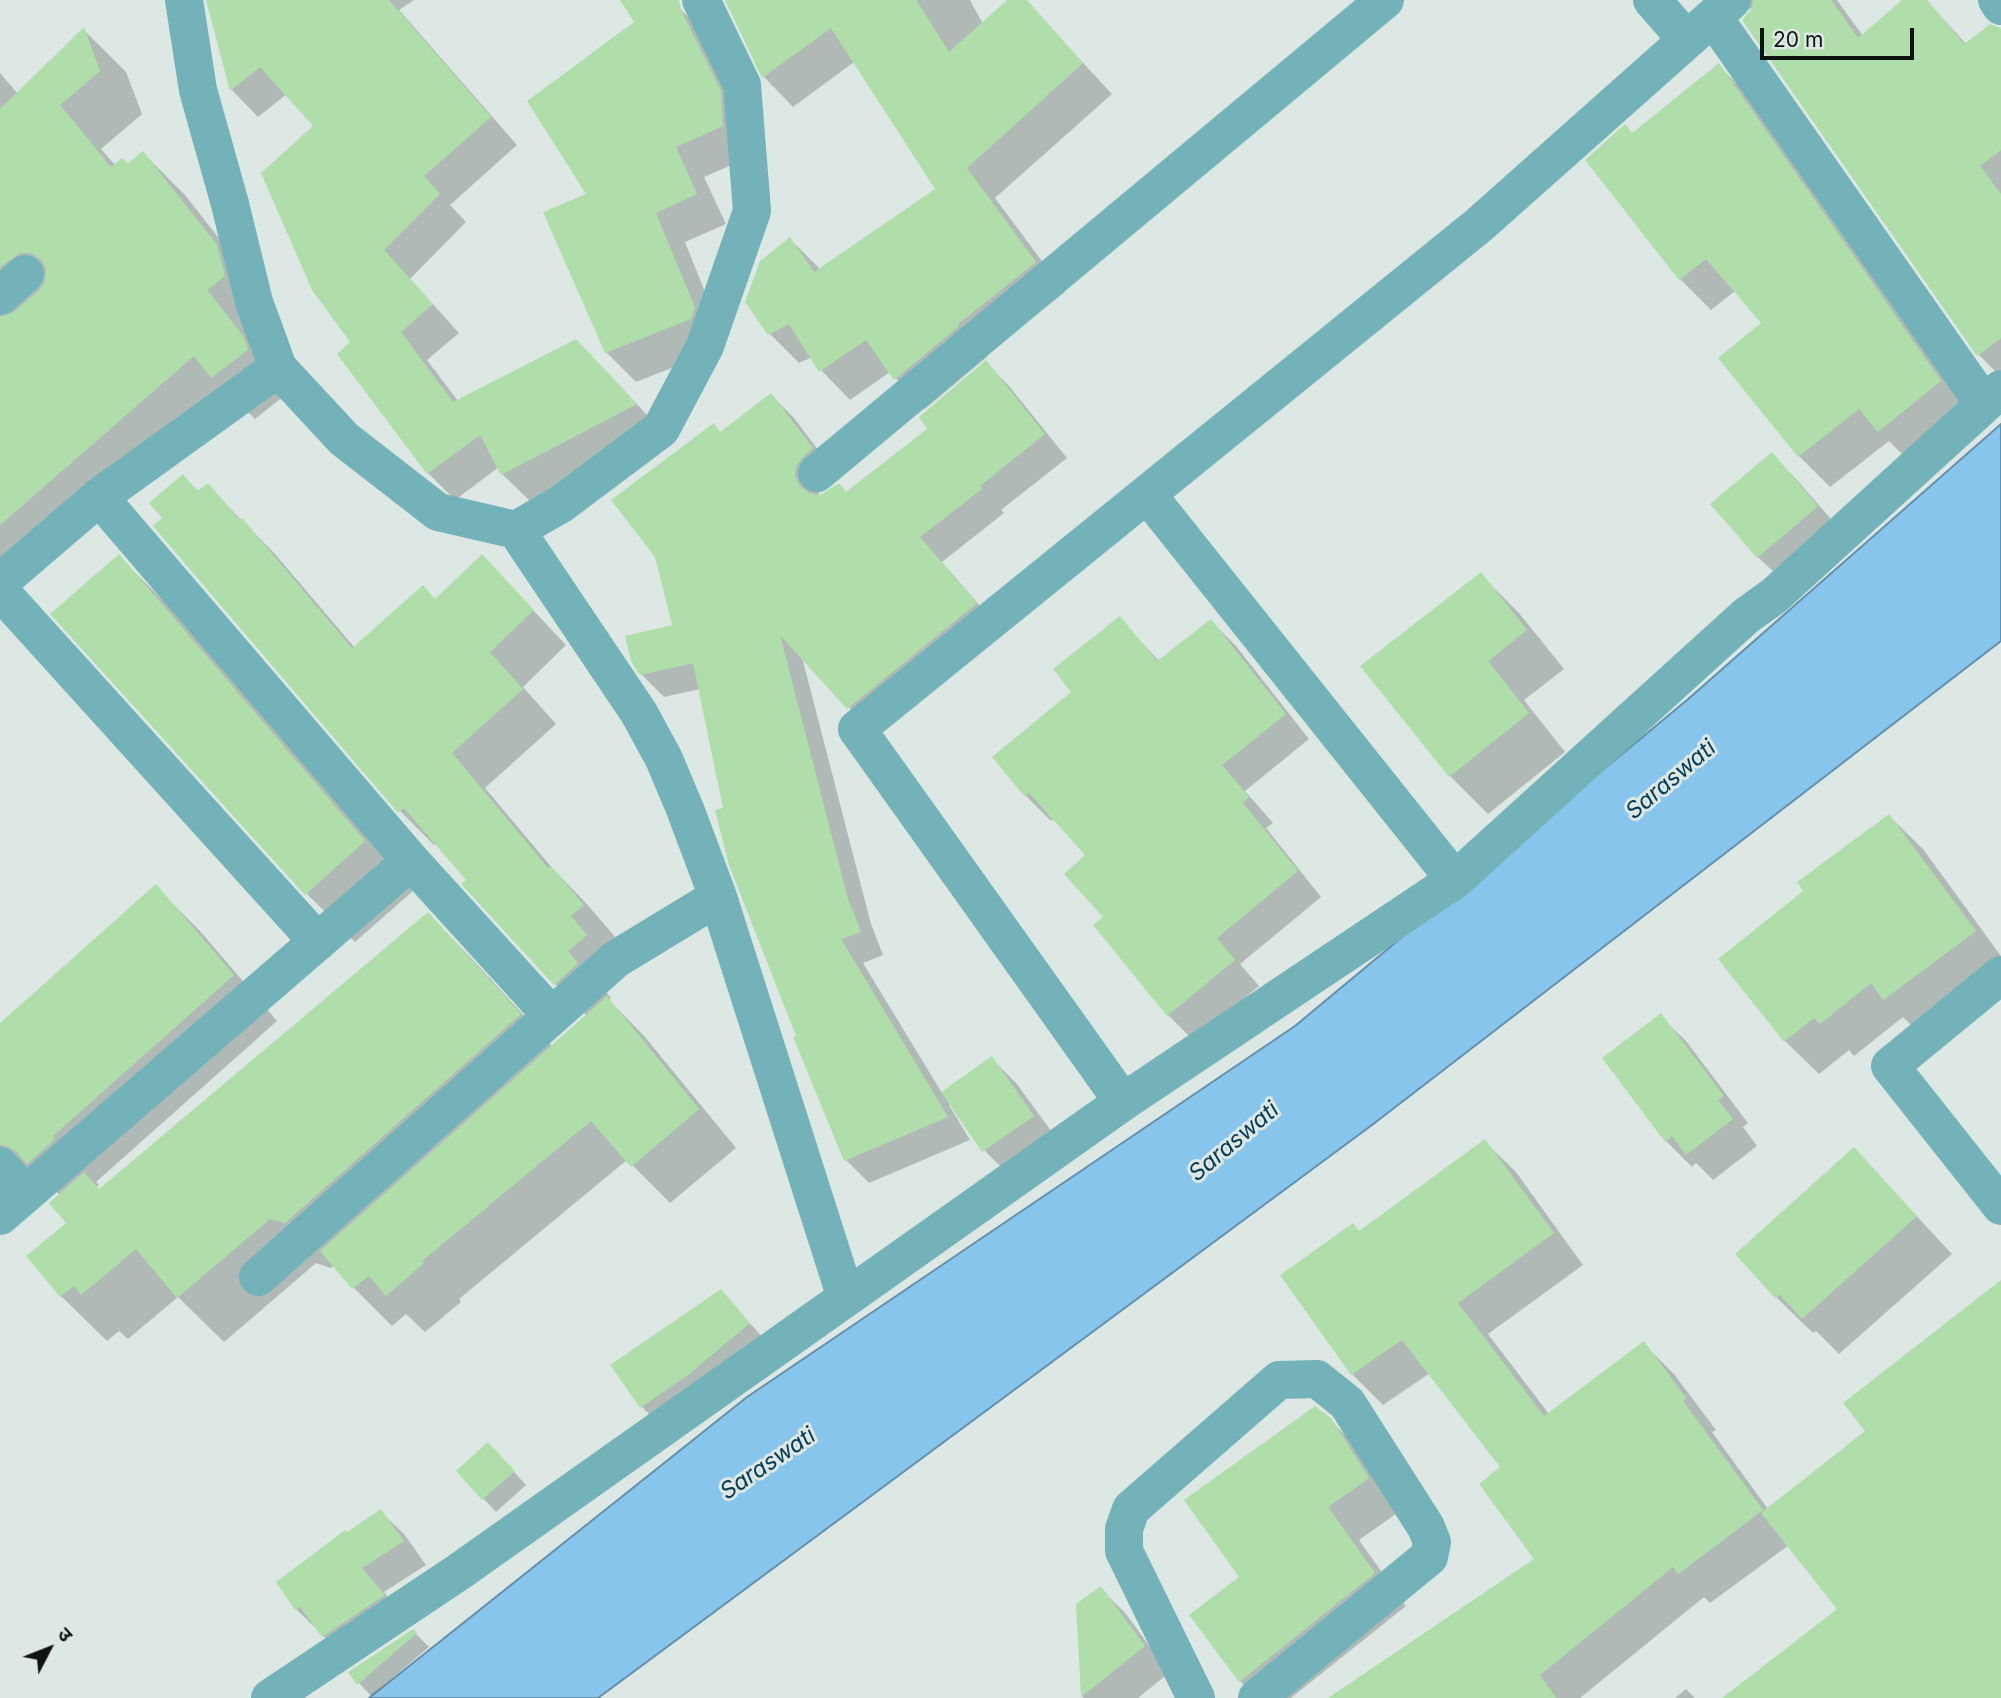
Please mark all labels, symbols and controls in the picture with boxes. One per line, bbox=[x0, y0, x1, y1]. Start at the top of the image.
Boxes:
scale bar bbox=[1763, 14, 1917, 58]
text: 20 m bbox=[1773, 27, 1823, 52]
water label: Saraswati bbox=[1620, 734, 1722, 826]
water label: Saraswati bbox=[1183, 1096, 1285, 1188]
water label: Saraswati bbox=[715, 1422, 821, 1506]
north arrow bbox=[14, 1614, 84, 1684]
text: उ bbox=[53, 1623, 77, 1646]

